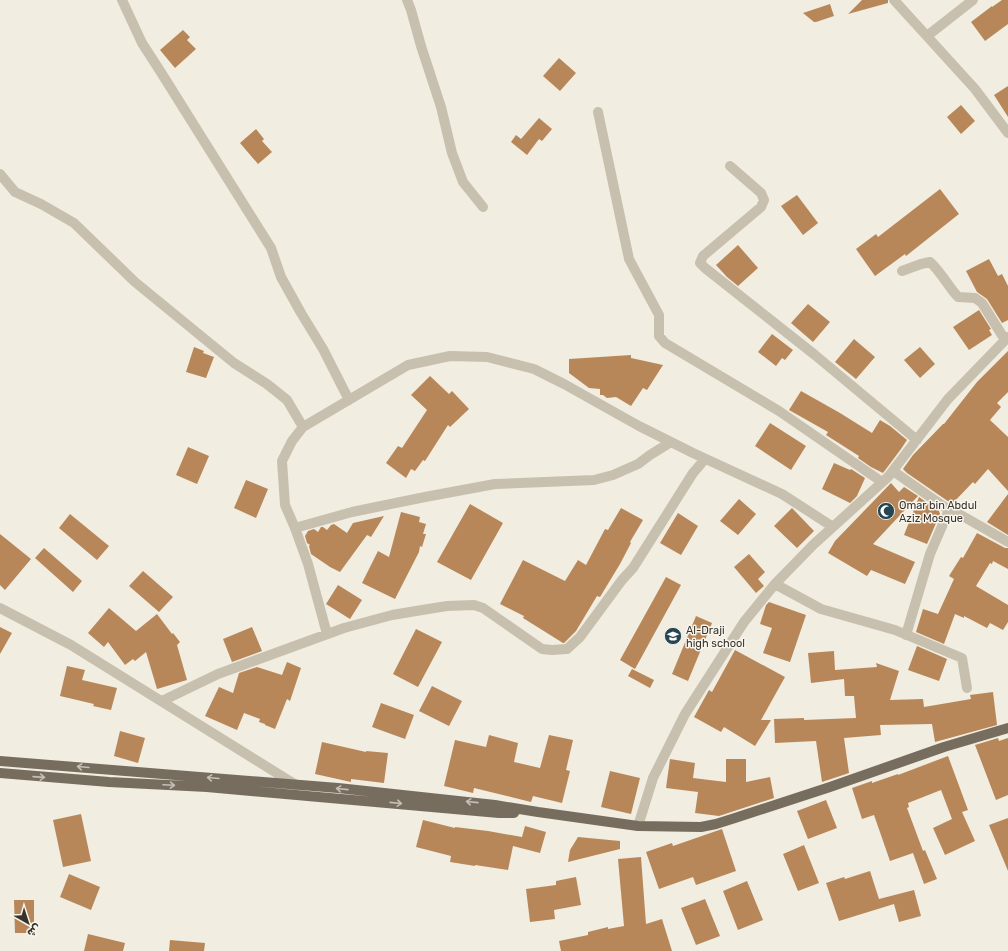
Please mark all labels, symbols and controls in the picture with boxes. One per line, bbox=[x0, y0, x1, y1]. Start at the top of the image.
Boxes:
place label: Omar bin Abdul Aziz Mosque bbox=[899, 499, 977, 525]
mosque icon: Omar bin Abdul Aziz Mosque bbox=[876, 501, 896, 521]
place label: Al-Draji high school bbox=[686, 624, 745, 650]
school or university icon: Al-Draji high school bbox=[663, 626, 683, 646]
one-way arrow bbox=[77, 764, 90, 771]
one-way arrow bbox=[32, 773, 45, 780]
one-way arrow bbox=[207, 774, 220, 781]
one-way arrow bbox=[162, 782, 175, 789]
one-way arrow bbox=[336, 785, 349, 792]
one-way arrow bbox=[466, 799, 479, 806]
one-way arrow bbox=[389, 800, 402, 807]
north arrow bbox=[8, 903, 48, 943]
text: ش bbox=[24, 921, 43, 940]

